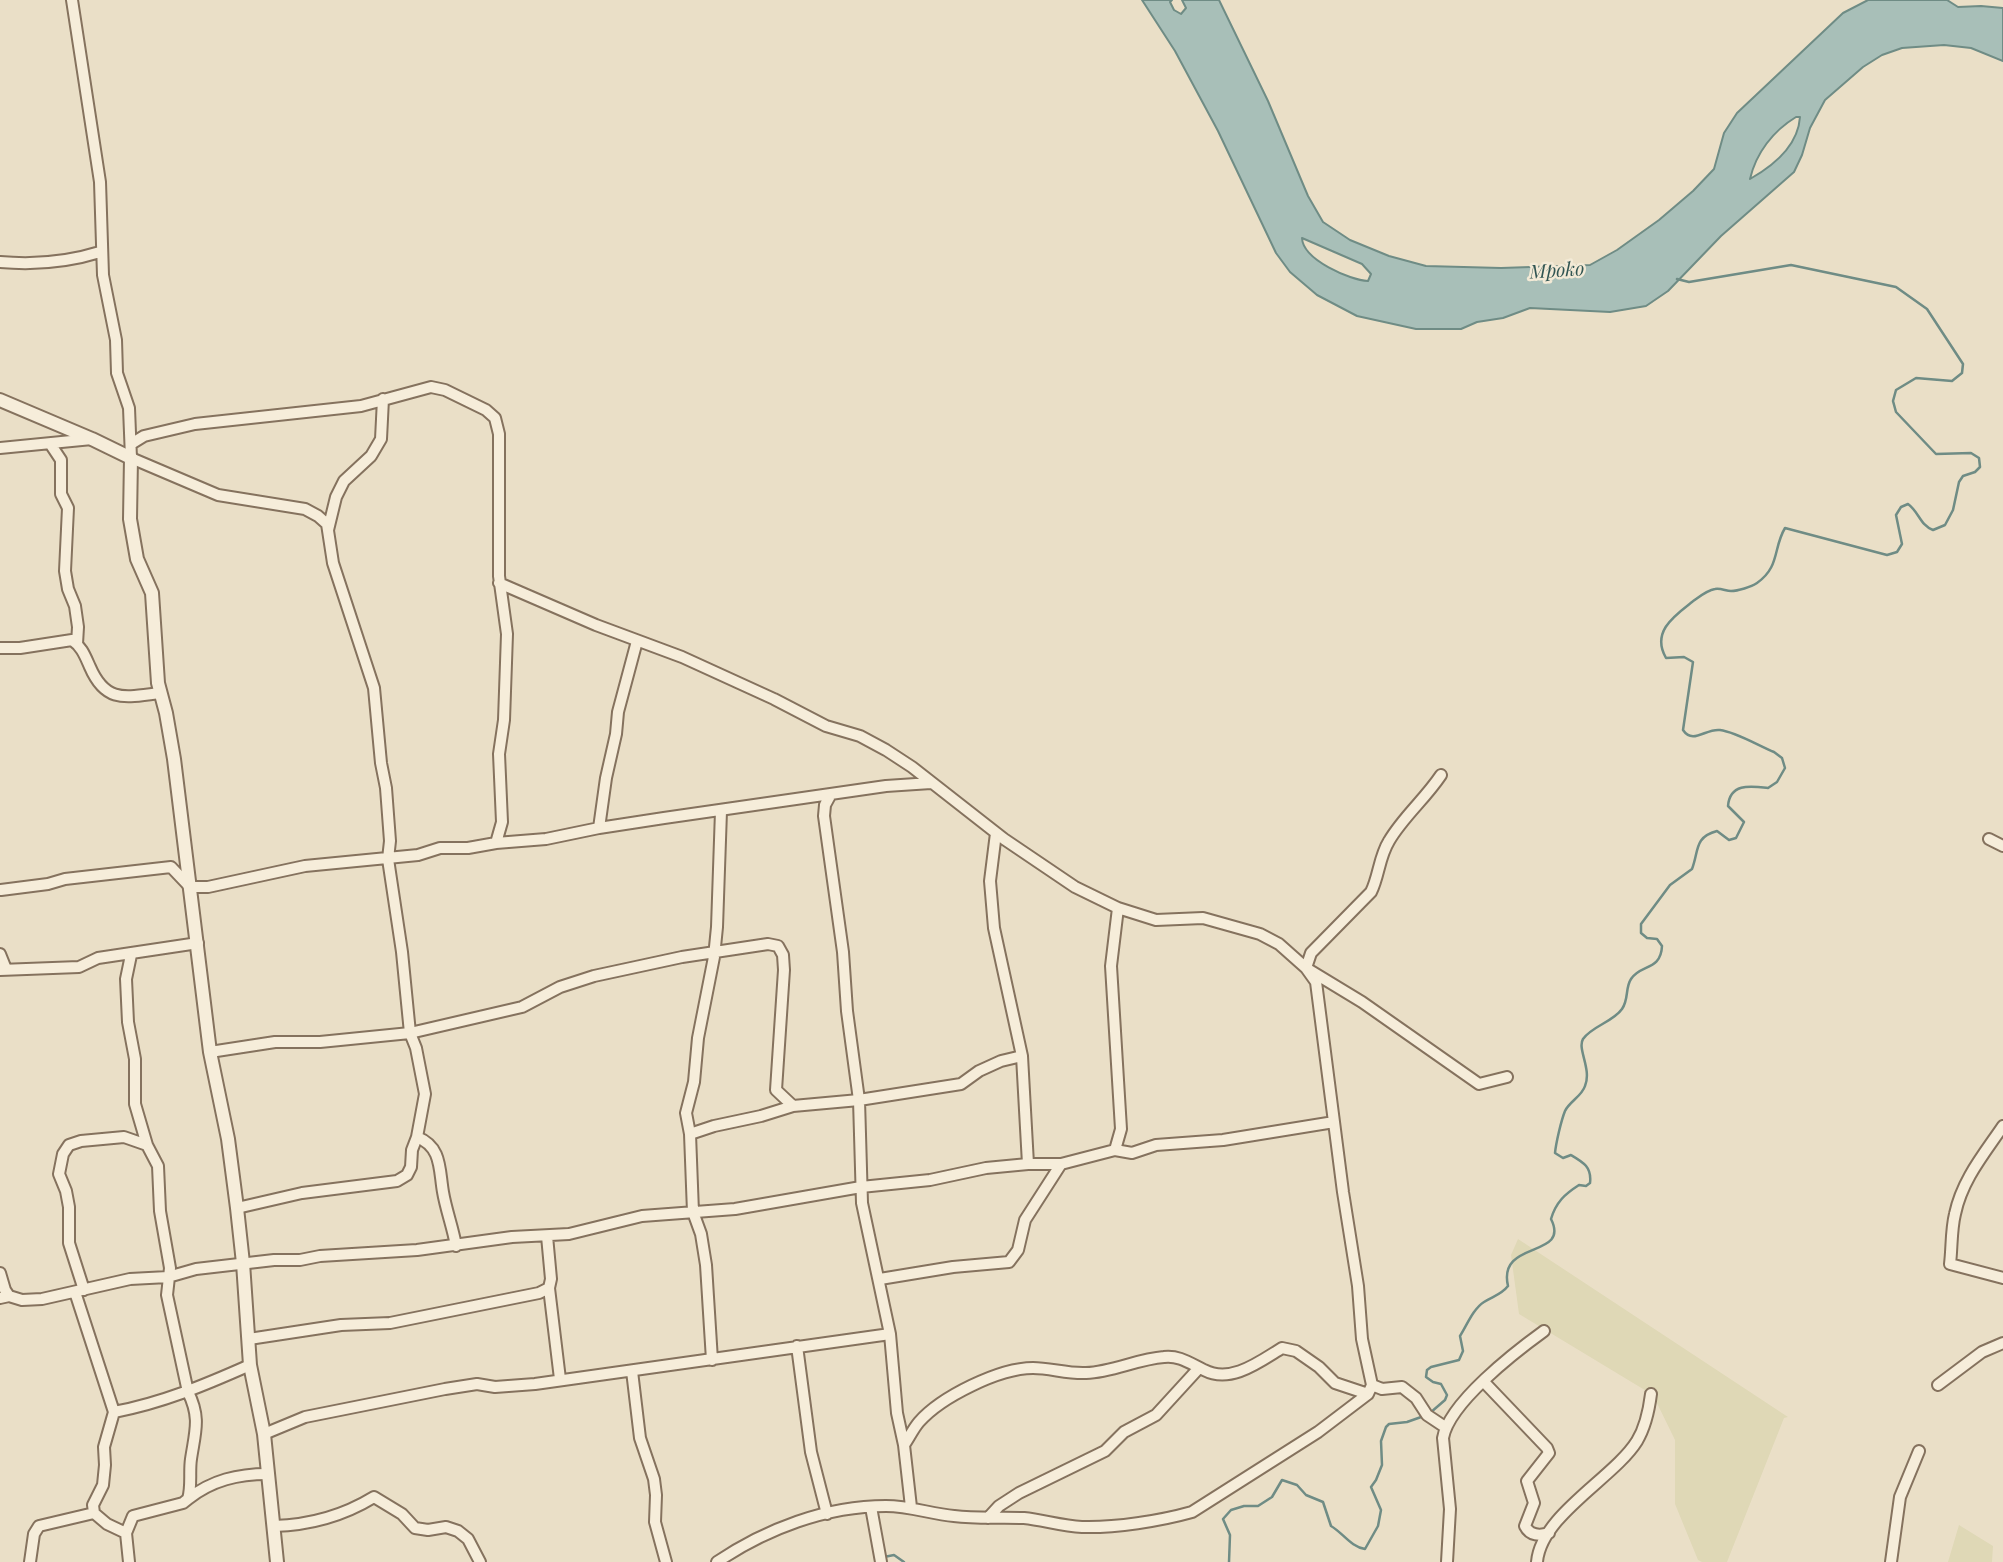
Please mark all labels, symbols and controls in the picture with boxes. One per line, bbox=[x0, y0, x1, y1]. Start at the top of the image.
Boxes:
water label: Mpoko bbox=[1529, 258, 1585, 284]

